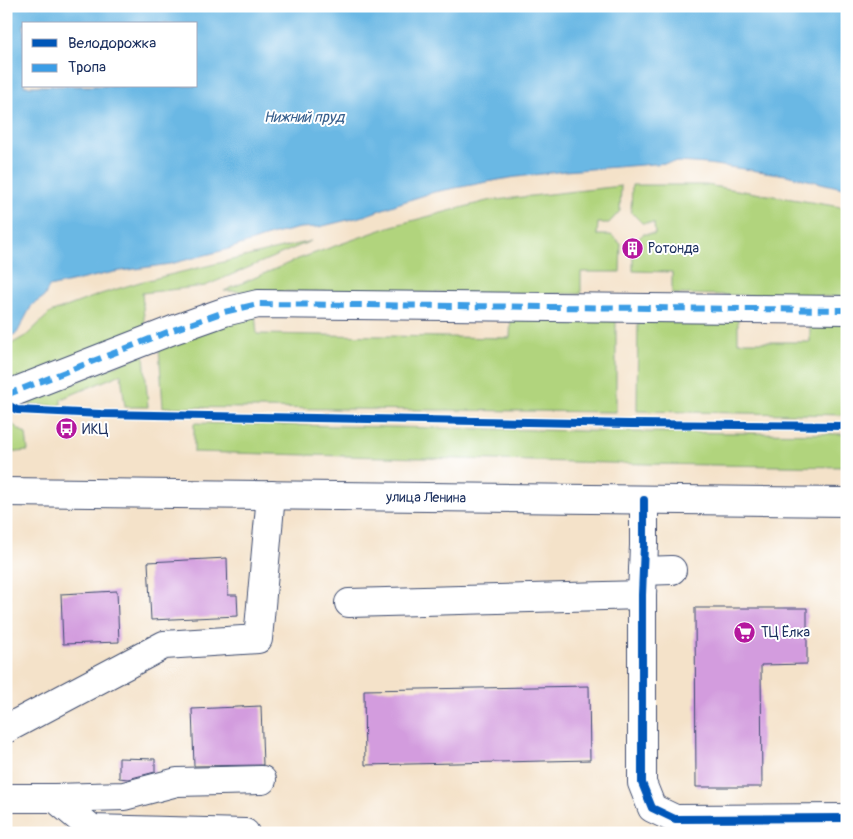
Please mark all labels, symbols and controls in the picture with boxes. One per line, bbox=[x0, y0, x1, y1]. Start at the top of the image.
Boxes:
legend bbox=[22, 22, 198, 88]
text: Велодорожка bbox=[68, 34, 156, 53]
text: Тропа bbox=[68, 58, 106, 77]
water label: Нижний пруд bbox=[264, 108, 346, 127]
building icon: Ротонда bbox=[620, 236, 644, 260]
place label: Ротонда bbox=[648, 240, 699, 257]
bus stop icon: ИКЦ bbox=[54, 417, 78, 441]
place label: ИКЦ bbox=[82, 421, 108, 438]
street label: улица Ленина bbox=[385, 488, 466, 506]
supermarket icon: ТЦ Ёлка bbox=[733, 620, 757, 644]
place label: ТЦ Ёлка bbox=[761, 624, 810, 641]

